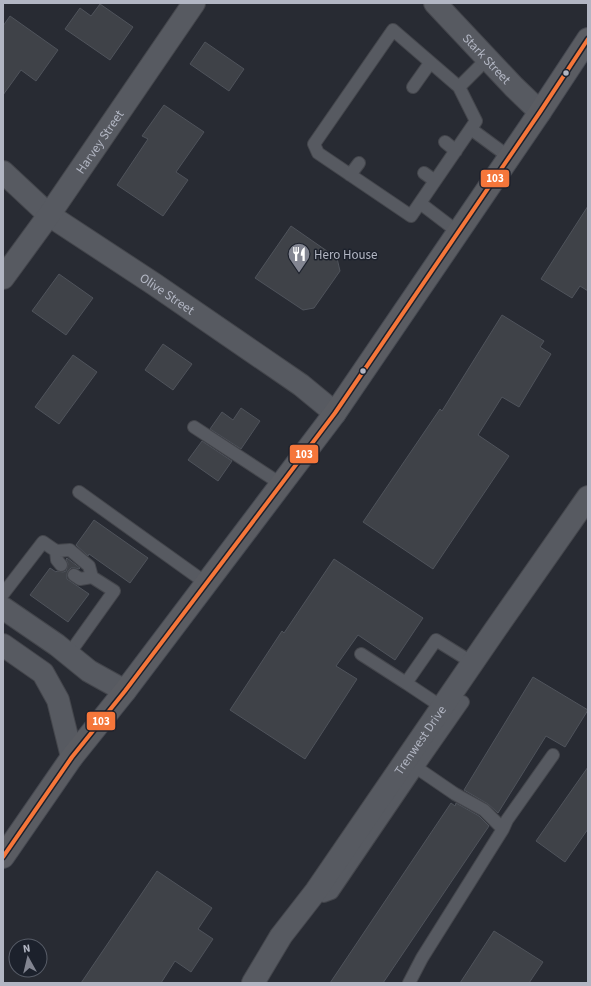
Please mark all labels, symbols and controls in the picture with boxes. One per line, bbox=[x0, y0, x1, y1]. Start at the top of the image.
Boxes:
street label: Stark Street bbox=[458, 30, 515, 89]
unlabelled marker bbox=[561, 68, 571, 78]
street label: Harvey Street bbox=[72, 106, 129, 178]
line badge: 103 bbox=[480, 169, 510, 188]
text: 103 bbox=[486, 171, 504, 186]
restaurant icon: Hero House bbox=[286, 241, 312, 274]
place label: Hero House bbox=[314, 246, 377, 264]
street label: Olive Street bbox=[136, 269, 198, 320]
unlabelled marker bbox=[358, 366, 368, 376]
line badge: 103 bbox=[289, 444, 319, 464]
text: 103 bbox=[295, 447, 313, 462]
street label: Trenwest Drive bbox=[390, 702, 451, 779]
line badge: 103 bbox=[86, 711, 116, 731]
text: 103 bbox=[92, 714, 110, 729]
north arrow bbox=[8, 938, 48, 978]
text: N bbox=[22, 941, 31, 957]

